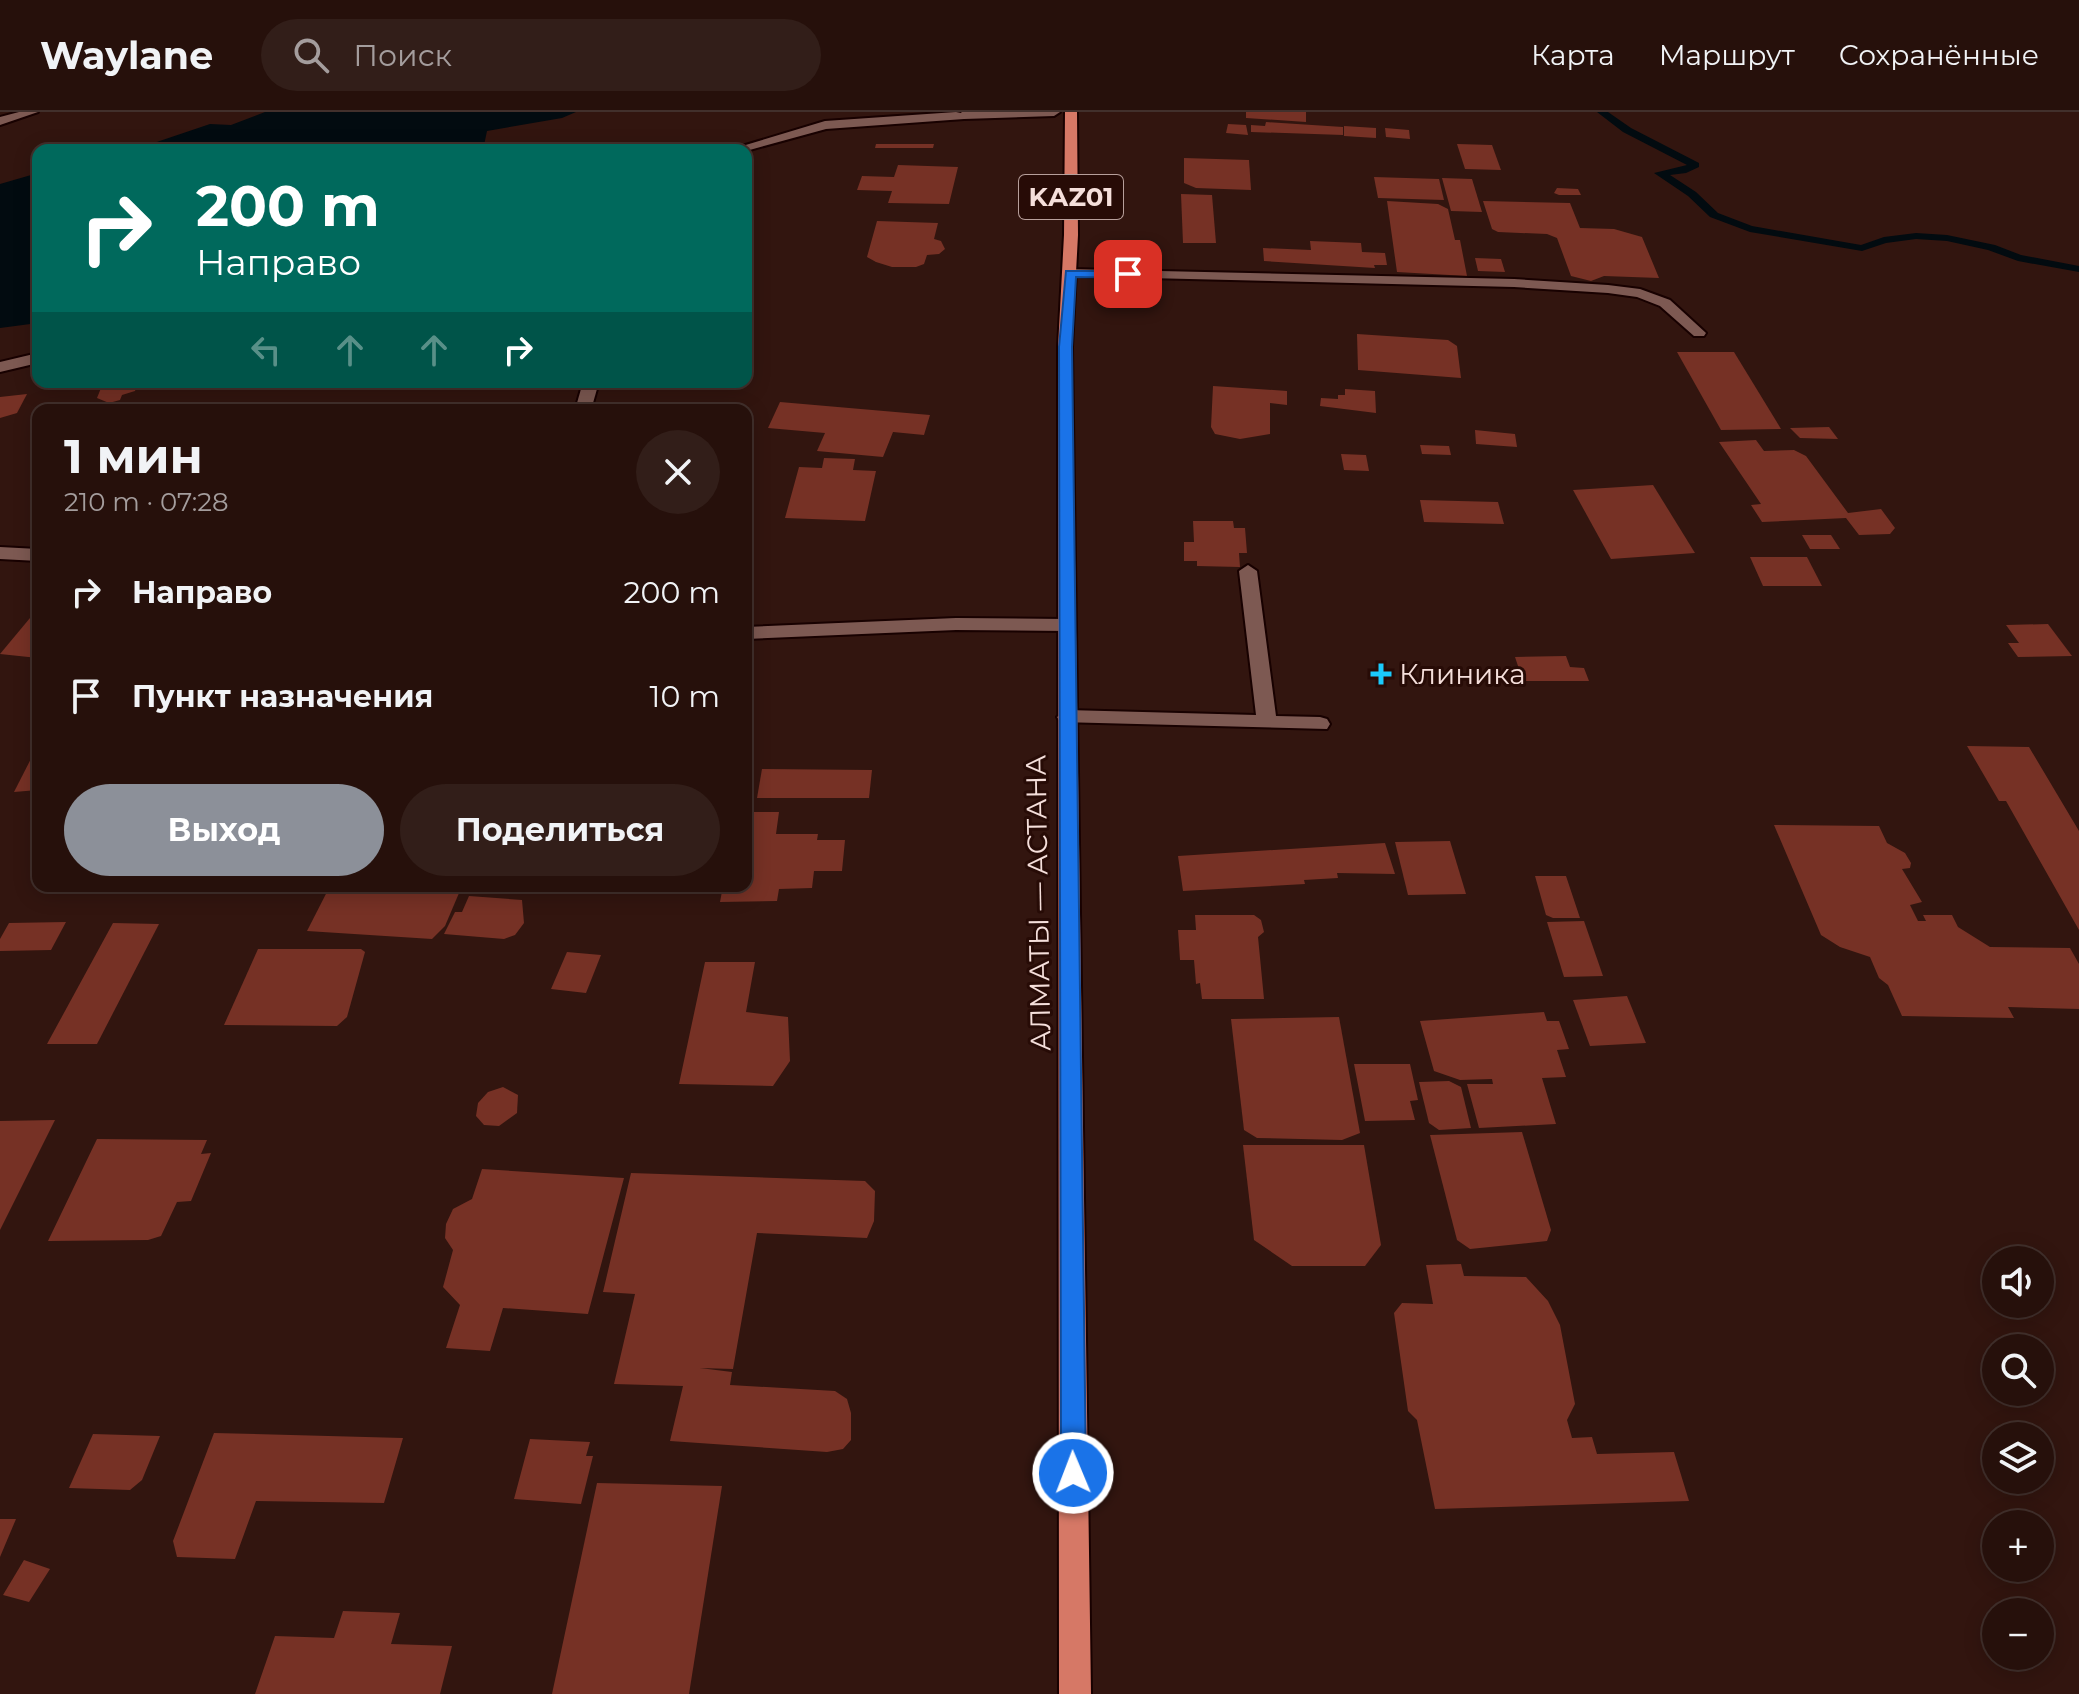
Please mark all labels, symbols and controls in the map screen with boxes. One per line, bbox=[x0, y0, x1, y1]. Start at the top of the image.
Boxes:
search box bbox=[261, 19, 821, 91]
text: Waylane bbox=[40, 32, 213, 79]
icon: search bbox=[289, 33, 333, 77]
text: Поиск bbox=[353, 37, 452, 74]
text: Карта bbox=[1531, 38, 1615, 72]
text: Маршрут bbox=[1659, 38, 1795, 72]
text: Сохранённые bbox=[1839, 38, 2039, 72]
text: 200 m bbox=[196, 172, 380, 240]
road number: KАZ01 bbox=[1019, 175, 1123, 219]
icon: right bbox=[64, 176, 168, 280]
text: Направо bbox=[196, 240, 361, 284]
pin bbox=[1094, 240, 1162, 308]
icon: arrive bbox=[1106, 252, 1150, 296]
icon: left bbox=[244, 328, 288, 372]
icon: ahead bbox=[328, 328, 372, 372]
icon: ahead bbox=[412, 328, 456, 372]
icon: right bbox=[496, 328, 540, 372]
text: 1 мин bbox=[64, 427, 203, 485]
button: close bbox=[636, 430, 720, 514]
text: 210 m · 07:28 bbox=[64, 486, 229, 518]
icon: right bbox=[64, 570, 108, 614]
text: Направо bbox=[132, 574, 272, 611]
text: 200 m bbox=[624, 574, 720, 611]
place label: Клиника bbox=[1399, 657, 1526, 691]
marker: Клиника bbox=[1370, 663, 1392, 685]
icon: arrive bbox=[64, 674, 108, 718]
text: Пункт назначения bbox=[132, 678, 433, 715]
text: 10 m bbox=[650, 678, 720, 715]
street label: АЛМАТЫ — АСТАНА bbox=[1018, 754, 1058, 1052]
button: Выход bbox=[64, 784, 384, 876]
button: Поделиться bbox=[400, 784, 720, 876]
map controls bbox=[1982, 1246, 2054, 1670]
button: sound bbox=[1982, 1246, 2054, 1318]
button: search bbox=[1982, 1334, 2054, 1406]
button: layers bbox=[1982, 1422, 2054, 1494]
position arrow bbox=[1031, 1431, 1115, 1515]
button: + bbox=[1982, 1510, 2054, 1582]
button: − bbox=[1982, 1598, 2054, 1670]

